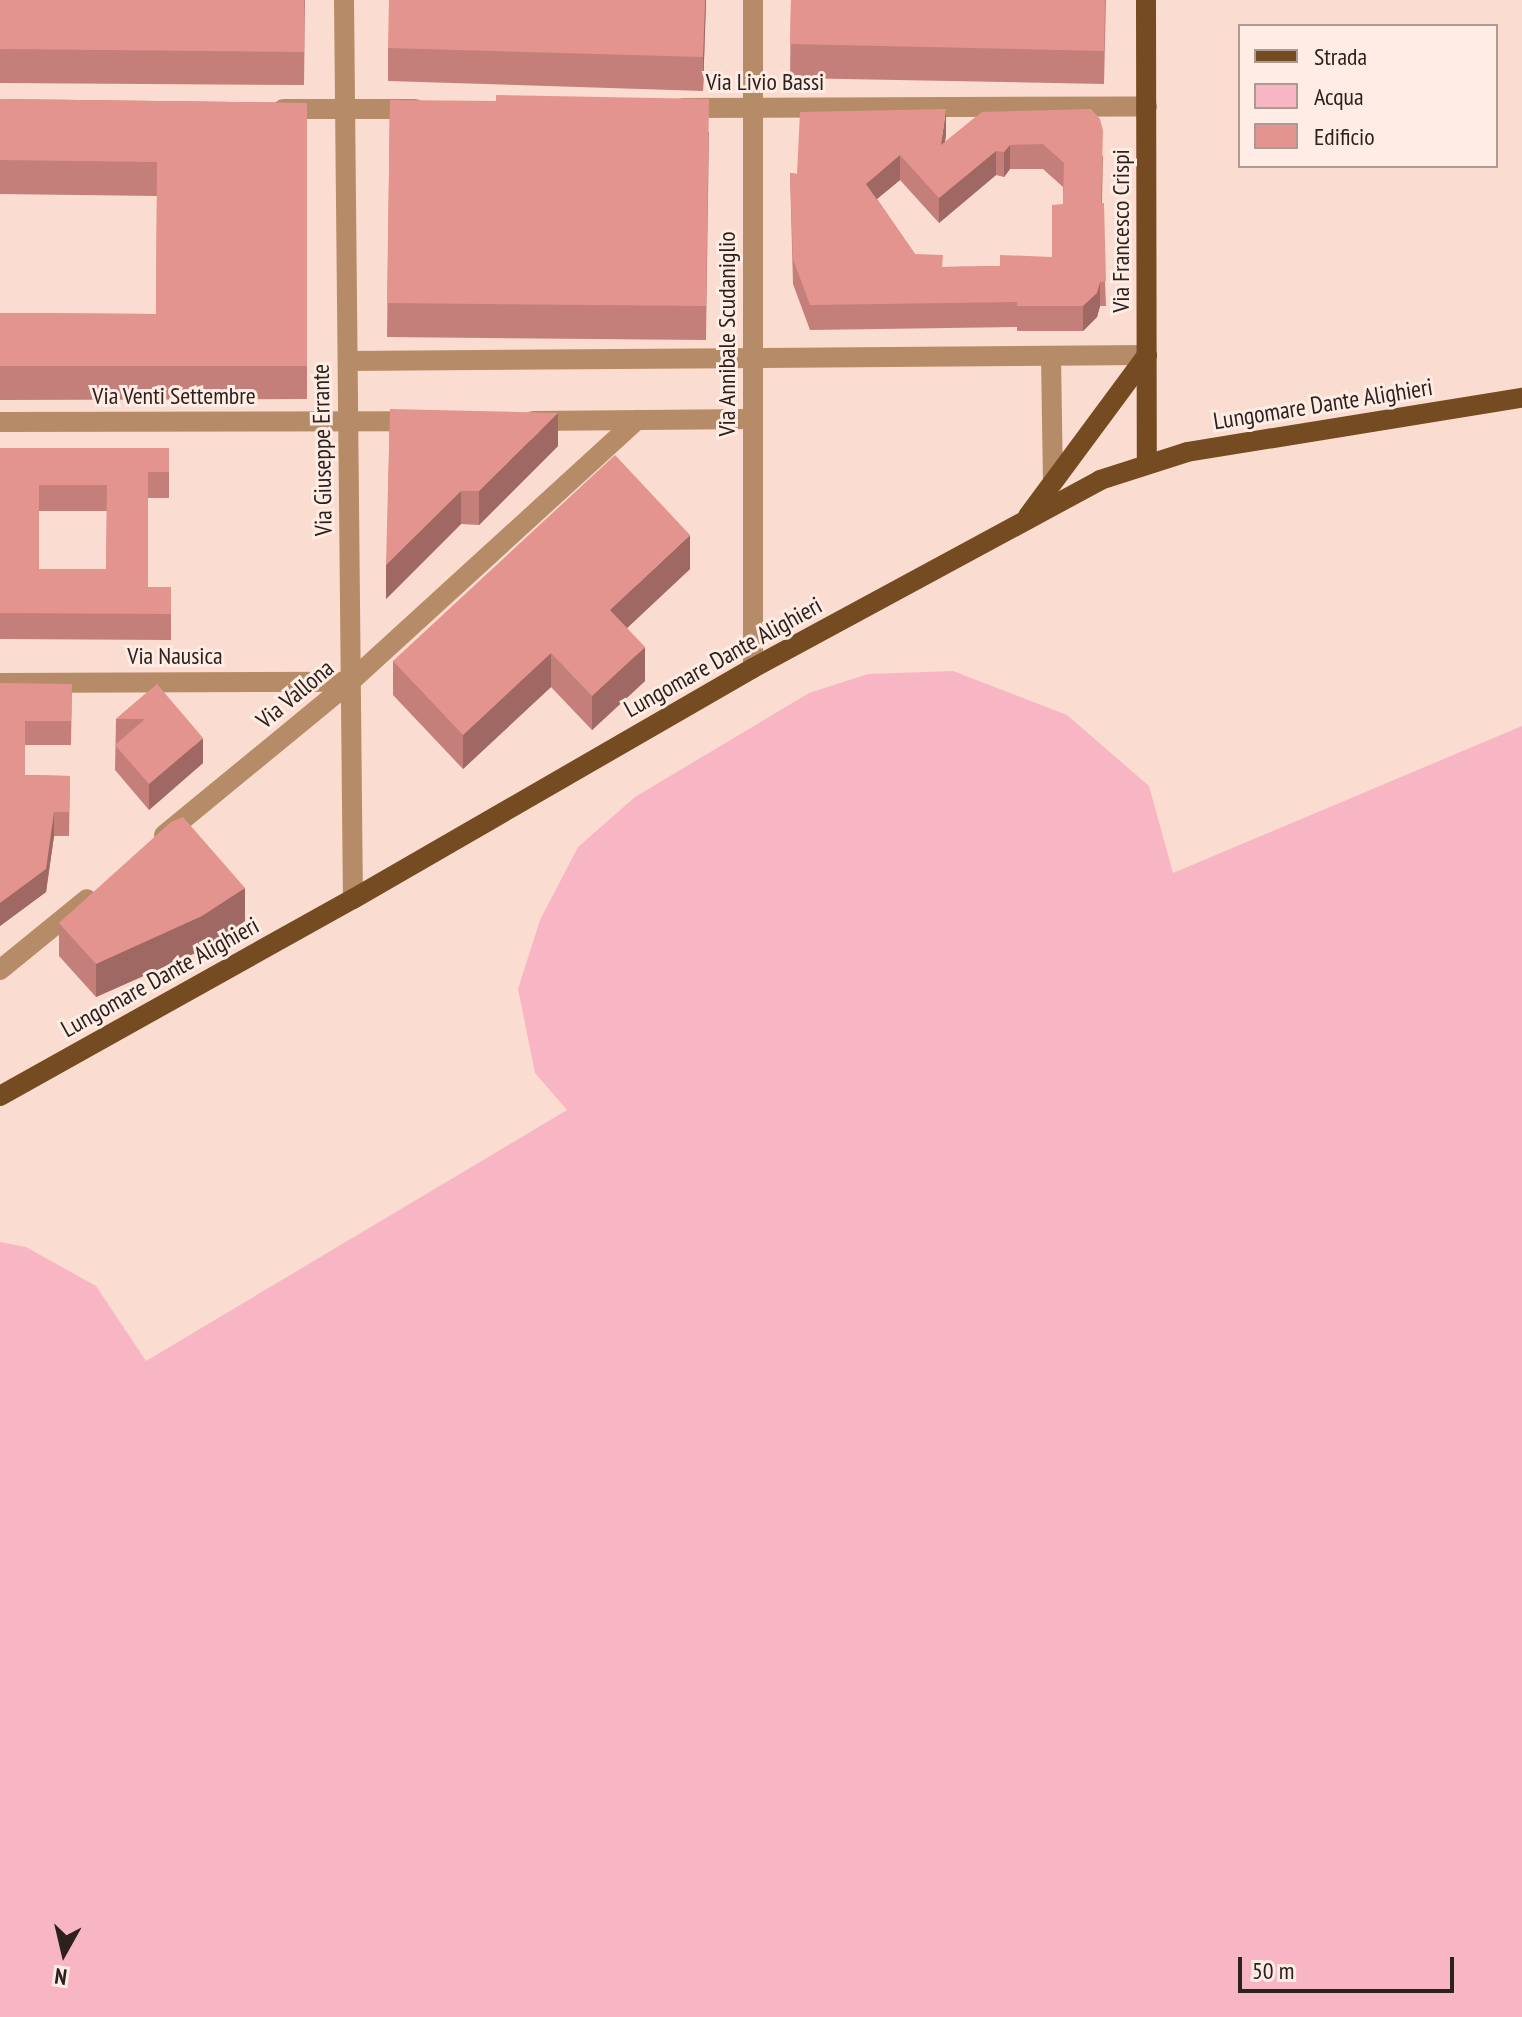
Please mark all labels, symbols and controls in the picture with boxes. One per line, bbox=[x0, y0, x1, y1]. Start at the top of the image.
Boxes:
legend bbox=[1238, 24, 1498, 168]
text: Strada bbox=[1314, 41, 1367, 72]
street label: Via Livio Bassi bbox=[706, 68, 824, 96]
text: Acqua bbox=[1314, 81, 1364, 112]
text: Edificio bbox=[1314, 121, 1375, 152]
street label: Via Francesco Crispi bbox=[1107, 149, 1135, 313]
street label: Via Annibale Scudaniglio bbox=[713, 231, 741, 437]
street label: Via Giuseppe Errante bbox=[306, 364, 338, 536]
street label: Lungomare Dante Alighieri bbox=[1211, 372, 1435, 436]
street label: Via Venti Settembre bbox=[92, 382, 256, 410]
street label: Lungomare Dante Alighieri bbox=[619, 591, 827, 723]
street label: Via Nausica bbox=[127, 642, 223, 670]
street label: Via Vallona bbox=[250, 653, 340, 735]
street label: Lungomare Dante Alighieri bbox=[56, 911, 264, 1043]
north arrow bbox=[24, 1913, 104, 1993]
scale bar bbox=[1242, 1941, 1458, 1991]
text: 50 m bbox=[1252, 1955, 1294, 1986]
text: N bbox=[53, 1962, 69, 1991]

